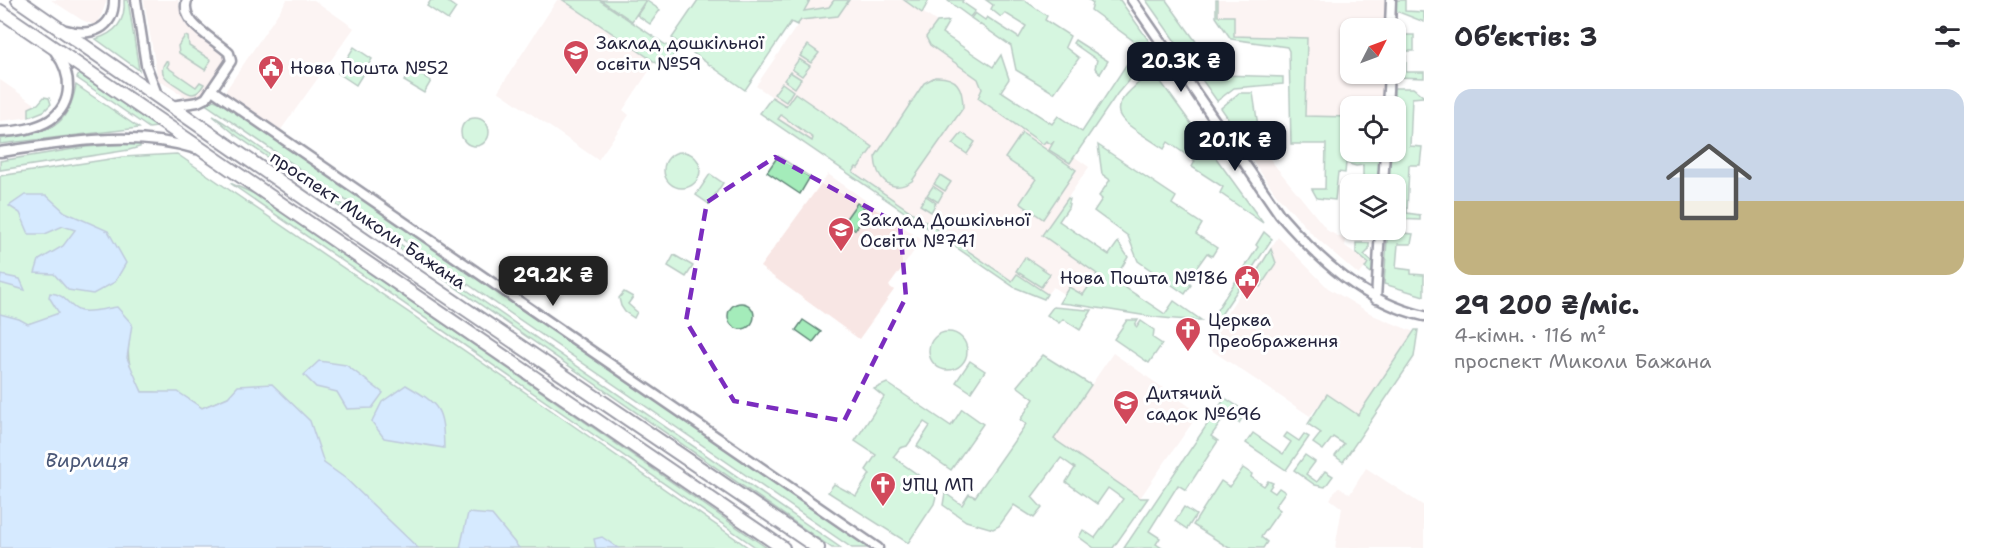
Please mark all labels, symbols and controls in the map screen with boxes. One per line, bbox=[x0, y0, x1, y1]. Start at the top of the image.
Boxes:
north arrow bbox=[1340, 18, 1406, 84]
map controls bbox=[1340, 18, 1406, 240]
text: Об’єктів: 3 bbox=[1454, 19, 1597, 54]
icon: filters bbox=[1931, 20, 1964, 53]
place label: Заклад дошкільної освіти №59 bbox=[596, 31, 765, 76]
school or university icon: Заклад дошкільної освіти №59 bbox=[561, 38, 591, 76]
pin: 20.3K ₴ bbox=[1126, 42, 1236, 93]
text: 20.3K ₴ bbox=[1141, 48, 1221, 74]
public building icon: Нова Пошта №52 bbox=[256, 53, 286, 91]
place label: Нова Пошта №52 bbox=[290, 56, 449, 80]
button: locate bbox=[1340, 96, 1406, 162]
pin: 20.1K ₴ bbox=[1180, 121, 1290, 172]
text: 20.1K ₴ bbox=[1198, 127, 1272, 153]
icon: home bbox=[1655, 128, 1763, 236]
street label: проспект Миколи Бажана bbox=[265, 145, 471, 295]
button: layers bbox=[1340, 174, 1406, 240]
place label: Заклад Дошкільної Освіти №741 bbox=[860, 208, 1031, 253]
school or university icon: Заклад Дошкільної Освіти №741 bbox=[826, 215, 856, 253]
pin: 29.2K ₴ bbox=[498, 256, 608, 307]
text: 29.2K ₴ bbox=[513, 262, 593, 288]
public building icon: Нова Пошта №186 bbox=[1232, 263, 1262, 301]
place label: Нова Пошта №186 bbox=[1060, 266, 1228, 290]
text: 29 200 ₴/міс. bbox=[1454, 287, 1639, 322]
place label: Церква Преображення bbox=[1208, 308, 1338, 353]
church icon: Церква Преображення bbox=[1173, 315, 1203, 353]
text: 4-кімн. · 116 m² bbox=[1454, 322, 1606, 348]
text: проспект Миколи Бажана bbox=[1454, 348, 1711, 374]
place label: Дитячий садок №696 bbox=[1146, 381, 1262, 426]
school or university icon: Дитячий садок №696 bbox=[1111, 388, 1141, 426]
water label: Вирлиця bbox=[45, 447, 129, 473]
church icon: УПЦ МП bbox=[868, 470, 898, 508]
place label: УПЦ МП bbox=[902, 473, 974, 497]

